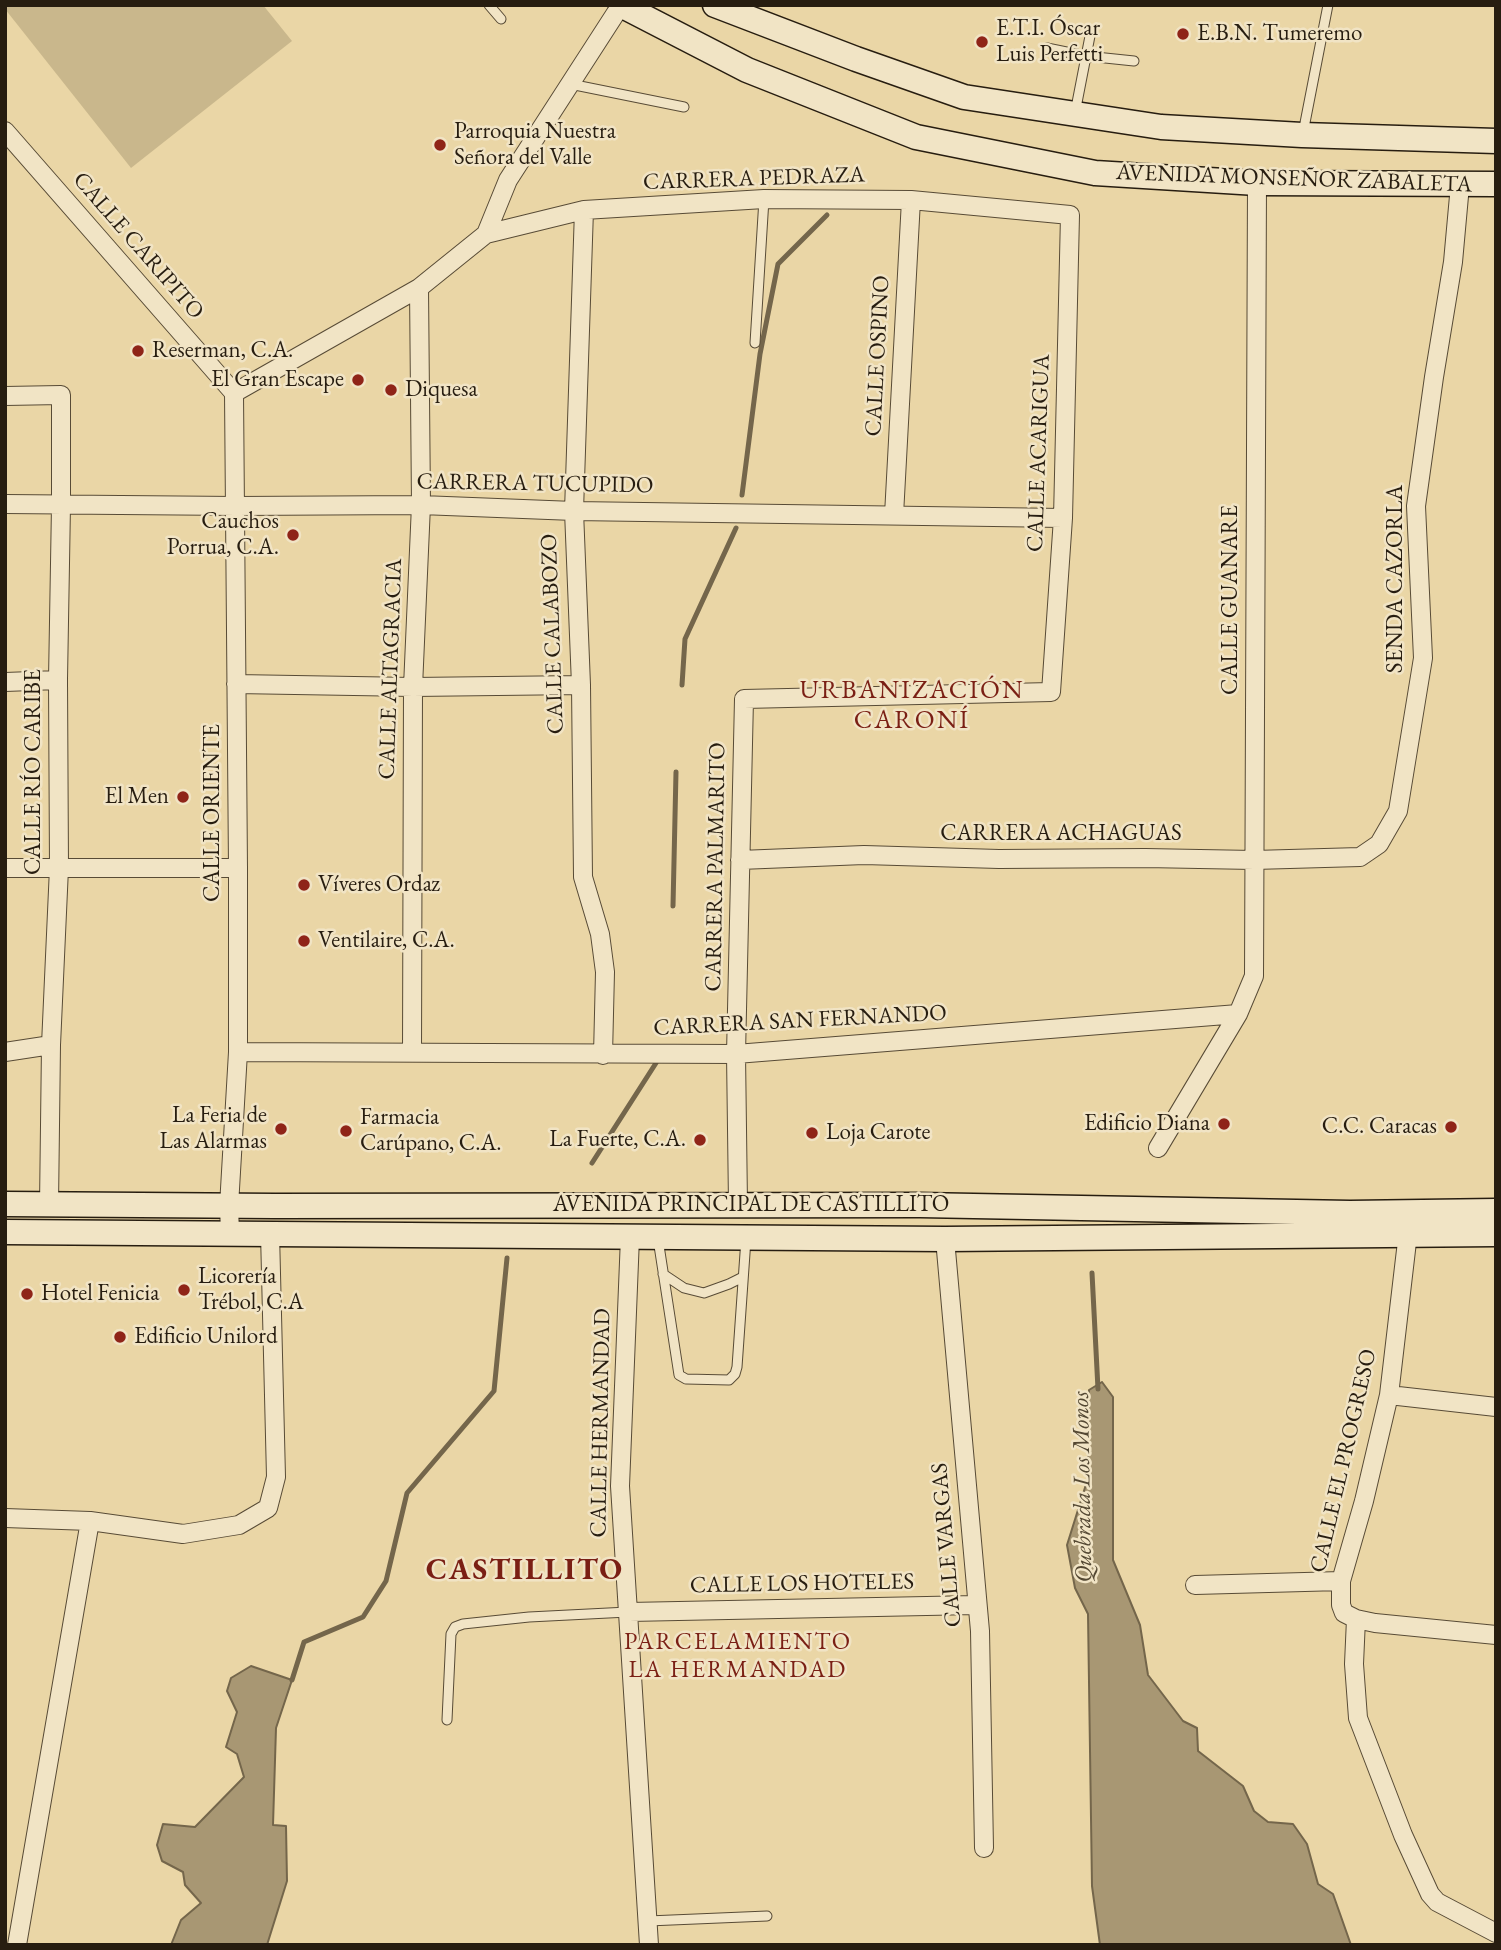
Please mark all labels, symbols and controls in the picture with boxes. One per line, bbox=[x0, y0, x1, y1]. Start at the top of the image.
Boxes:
place label: E.T.I. Óscar Luis Perfetti bbox=[996, 15, 1103, 69]
place label: E.B.N. Tumeremo bbox=[1197, 20, 1362, 48]
marker: E.B.N. Tumeremo bbox=[1175, 26, 1191, 42]
marker: E.T.I. Óscar Luis Perfetti bbox=[974, 34, 990, 50]
place label: Parroquia Nuestra Señora del Valle bbox=[454, 118, 616, 172]
marker: Parroquia Nuestra Señora del Valle bbox=[432, 137, 448, 153]
street label: AVENIDA MONSEÑOR ZABALETA bbox=[1116, 159, 1472, 199]
street label: CARRERA PEDRAZA bbox=[643, 161, 865, 197]
street label: CALLE CARIPITO bbox=[67, 167, 209, 325]
street label: CALLE OSPINO bbox=[860, 275, 896, 437]
place label: Reserman, C.A. bbox=[152, 337, 293, 365]
marker: Reserman, C.A. bbox=[130, 343, 146, 359]
street label: CALLE ACARIGUA bbox=[1022, 354, 1056, 552]
place label: El Gran Escape bbox=[211, 366, 344, 394]
marker: El Gran Escape bbox=[350, 372, 366, 388]
place label: Diquesa bbox=[405, 376, 478, 404]
marker: Diquesa bbox=[383, 382, 399, 398]
street label: CARRERA TUCUPIDO bbox=[416, 468, 654, 500]
street label: SENDA CAZORLA bbox=[1382, 485, 1410, 673]
street label: CALLE GUANARE bbox=[1217, 505, 1245, 695]
place label: Cauchos Porrua, C.A. bbox=[167, 508, 279, 562]
marker: Cauchos Porrua, C.A. bbox=[285, 527, 301, 543]
street label: CALLE CALABOZO bbox=[536, 533, 570, 735]
street label: CALLE ALTAGRACIA bbox=[373, 558, 409, 780]
street label: CALLE RÍO CARIBE bbox=[20, 669, 48, 875]
district label: URBANIZACIÓN CARONÍ bbox=[801, 675, 1023, 736]
street label: CALLE ORIENTE bbox=[199, 724, 227, 902]
street label: CARRERA PALMARITO bbox=[700, 742, 732, 992]
place label: El Men bbox=[105, 783, 169, 811]
marker: El Men bbox=[175, 789, 191, 805]
street label: CARRERA ACHAGUAS bbox=[940, 820, 1182, 848]
place label: Víveres Ordaz bbox=[318, 871, 440, 899]
marker: Víveres Ordaz bbox=[296, 877, 312, 893]
place label: Ventilaire, C.A. bbox=[318, 927, 455, 955]
marker: Ventilaire, C.A. bbox=[296, 933, 312, 949]
street label: CARRERA SAN FERNANDO bbox=[653, 1000, 947, 1042]
place label: La Feria de Las Alarmas bbox=[160, 1102, 267, 1156]
place label: Farmacia Carúpano, C.A. bbox=[360, 1104, 502, 1158]
place label: Edificio Diana bbox=[1084, 1110, 1210, 1138]
place label: C.C. Caracas bbox=[1322, 1113, 1437, 1141]
marker: Edificio Diana bbox=[1216, 1116, 1232, 1132]
place label: Loja Carote bbox=[826, 1119, 931, 1147]
marker: C.C. Caracas bbox=[1443, 1119, 1459, 1135]
marker: La Feria de Las Alarmas bbox=[273, 1121, 289, 1137]
marker: Farmacia Carúpano, C.A. bbox=[338, 1123, 354, 1139]
marker: Loja Carote bbox=[804, 1125, 820, 1141]
place label: La Fuerte, C.A. bbox=[549, 1126, 686, 1154]
marker: La Fuerte, C.A. bbox=[692, 1132, 708, 1148]
street label: AVENIDA PRINCIPAL DE CASTILLITO bbox=[553, 1191, 949, 1219]
place label: Licorería Trébol, C.A bbox=[198, 1263, 304, 1317]
place label: Hotel Fenicia bbox=[41, 1280, 159, 1308]
marker: Licorería Trébol, C.A bbox=[176, 1282, 192, 1298]
marker: Hotel Fenicia bbox=[19, 1286, 35, 1302]
street label: CALLE HERMANDAD bbox=[585, 1308, 617, 1538]
place label: Edificio Unilord bbox=[134, 1323, 278, 1351]
marker: Edificio Unilord bbox=[112, 1329, 128, 1345]
street label: CALLE EL PROGRESO bbox=[1305, 1346, 1383, 1576]
water label: Quebrada Los Monos bbox=[1067, 1391, 1099, 1583]
street label: CALLE VARGAS bbox=[926, 1462, 968, 1628]
district label: CASTILLITO bbox=[427, 1553, 623, 1589]
street label: CALLE LOS HOTELES bbox=[690, 1568, 914, 1600]
district label: PARCELAMIENTO LA HERMANDAD bbox=[626, 1628, 850, 1684]

